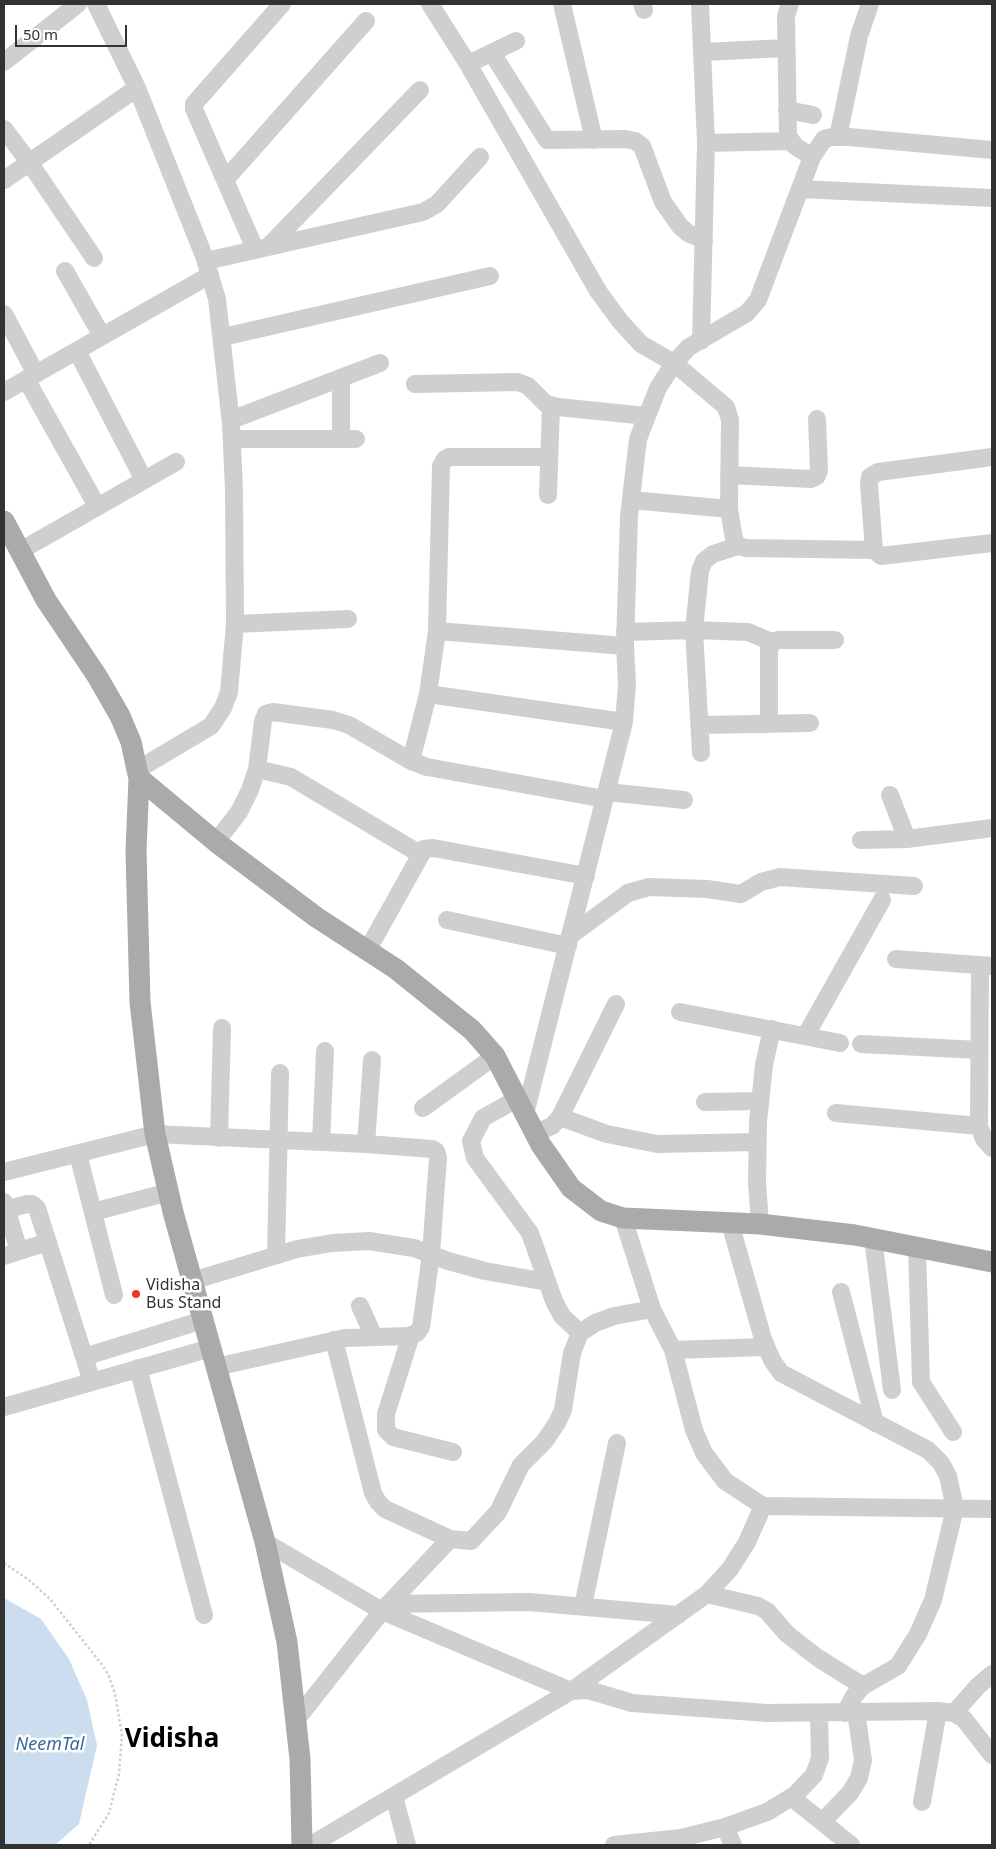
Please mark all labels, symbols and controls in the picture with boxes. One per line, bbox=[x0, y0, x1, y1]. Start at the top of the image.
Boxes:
scale bar bbox=[18, 15, 130, 47]
text: 50 m bbox=[23, 24, 58, 44]
place label: Vidisha Bus Stand bbox=[146, 1275, 221, 1313]
marker: Vidisha Bus Stand bbox=[130, 1288, 142, 1300]
district label: Vidisha bbox=[125, 1724, 219, 1756]
water label: NeemTal bbox=[16, 1734, 84, 1756]

